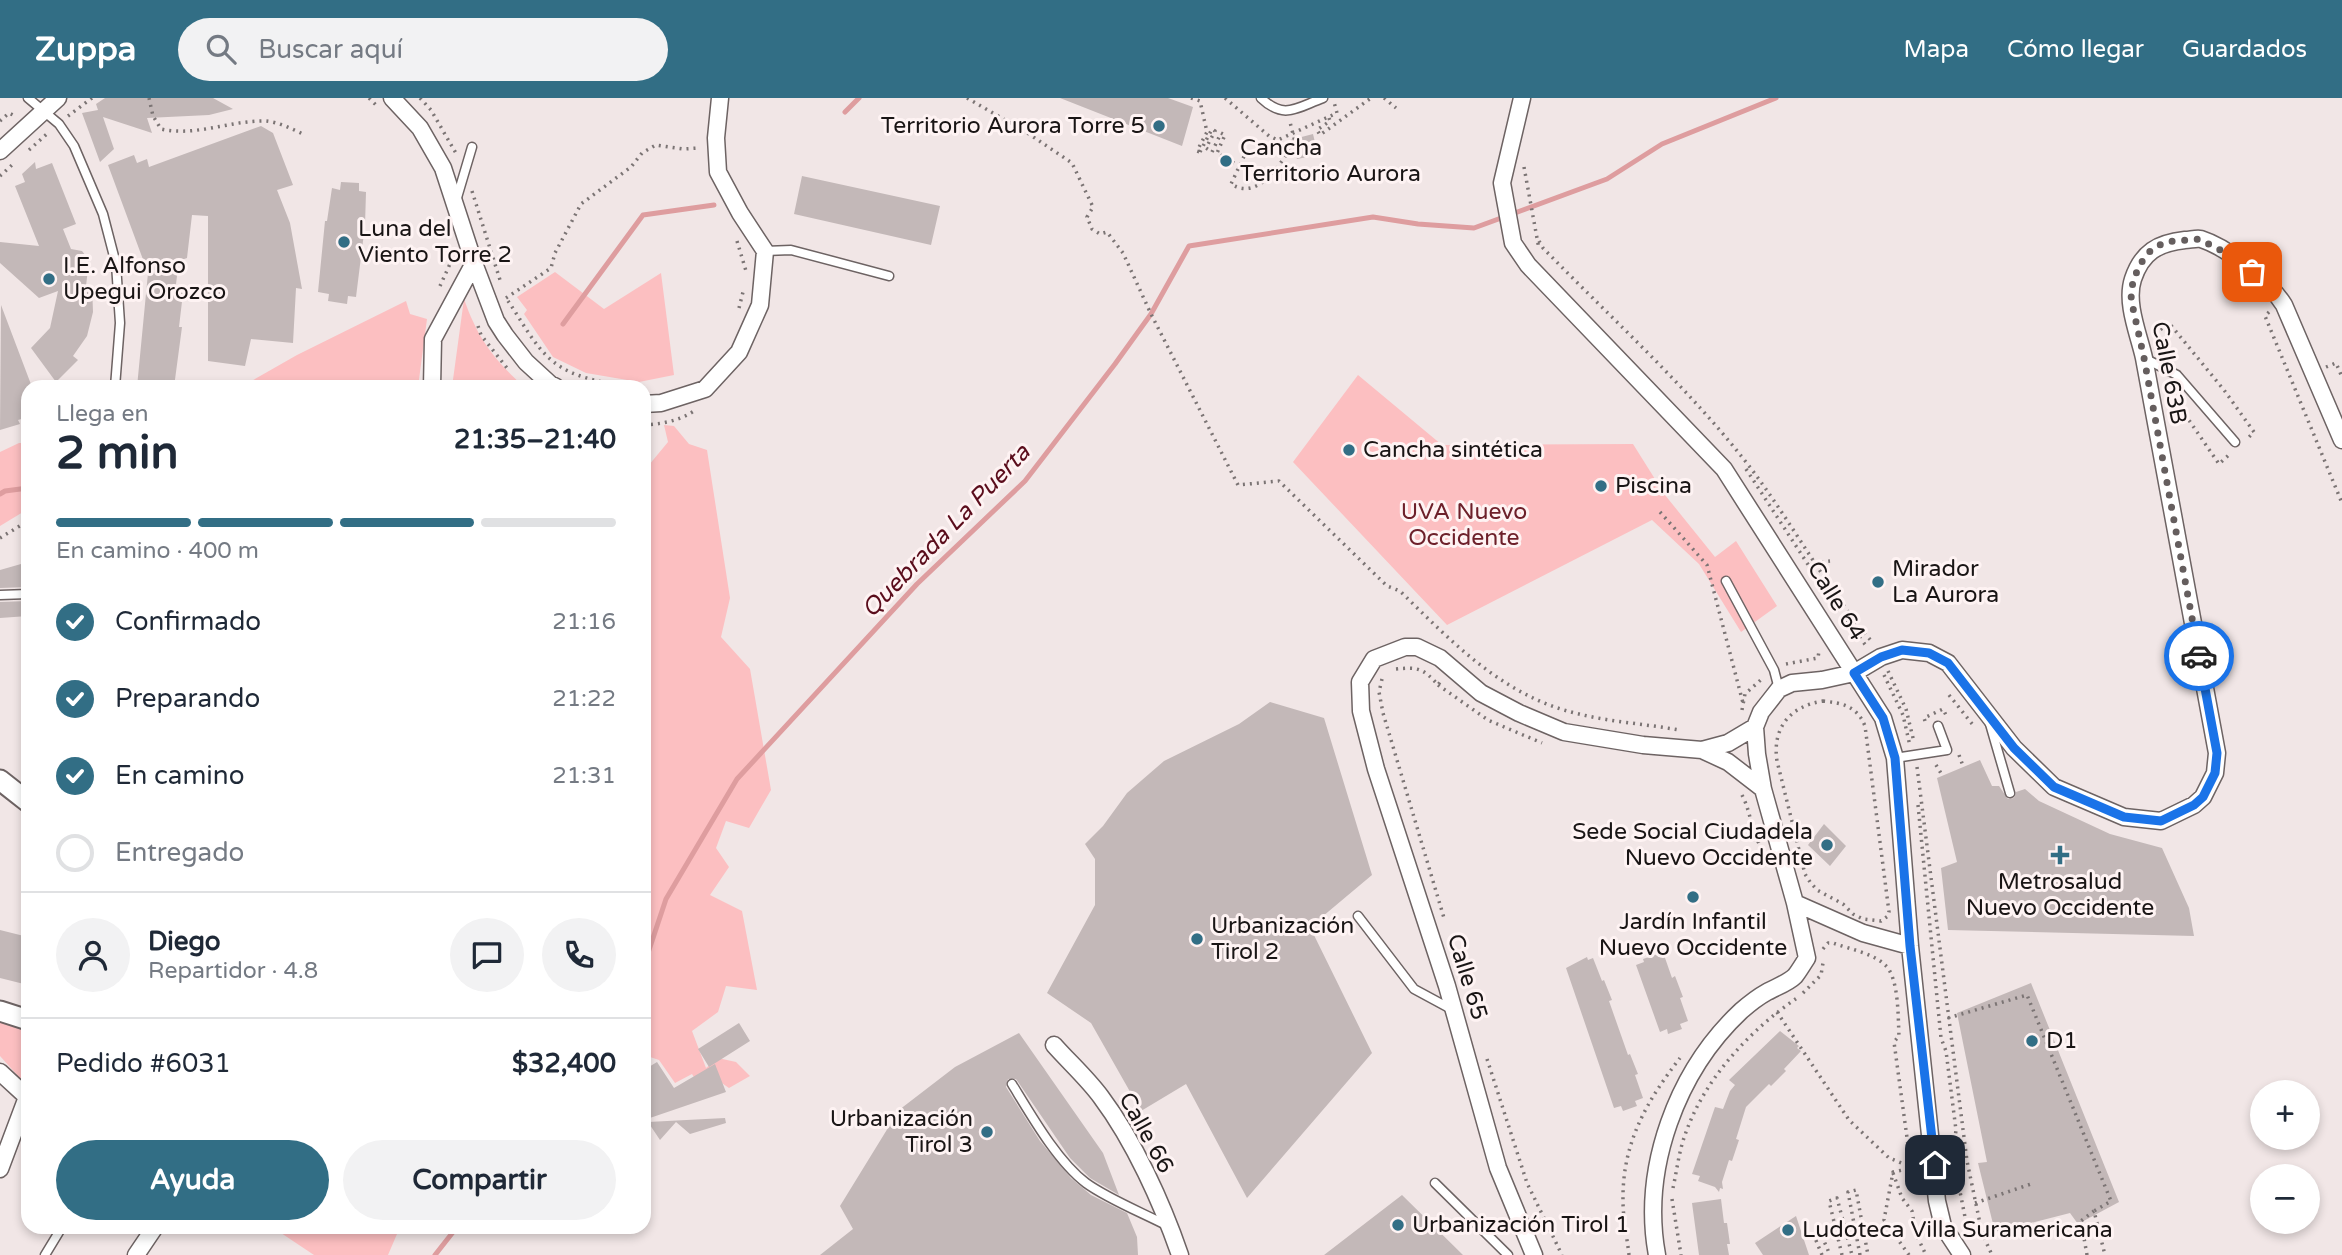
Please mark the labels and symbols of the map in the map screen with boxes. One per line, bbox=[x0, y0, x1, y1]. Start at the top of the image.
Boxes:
place label: Territorio Aurora Torre 5 bbox=[881, 112, 1145, 140]
marker: Territorio Aurora Torre 5 bbox=[1151, 118, 1167, 134]
place label: Cancha Territorio Aurora bbox=[1240, 134, 1421, 188]
marker: Cancha Territorio Aurora bbox=[1218, 153, 1234, 169]
place label: Luna del Viento Torre 2 bbox=[358, 215, 512, 269]
marker: Luna del Viento Torre 2 bbox=[336, 234, 352, 250]
pin bbox=[2222, 242, 2282, 302]
place label: I.E. Alfonso Upegui Orozco bbox=[63, 252, 226, 306]
marker: I.E. Alfonso Upegui Orozco bbox=[41, 271, 57, 287]
street label: Calle 63B bbox=[2145, 319, 2193, 427]
place label: Cancha sintética bbox=[1363, 436, 1543, 464]
water label: Quebrada La Puerta bbox=[856, 438, 1037, 624]
marker: Cancha sintética bbox=[1341, 442, 1357, 458]
place label: Piscina bbox=[1615, 472, 1692, 500]
marker: Piscina bbox=[1593, 478, 1609, 494]
park label: UVA Nuevo Occidente bbox=[1401, 498, 1527, 552]
place label: Mirador La Aurora bbox=[1892, 555, 1999, 609]
street label: Calle 64 bbox=[1801, 556, 1871, 646]
marker: Mirador La Aurora bbox=[1870, 574, 1886, 590]
courier bbox=[2164, 621, 2234, 691]
place label: Sede Social Ciudadela Nuevo Occidente bbox=[1572, 818, 1813, 872]
marker: Sede Social Ciudadela Nuevo Occidente bbox=[1819, 837, 1835, 853]
marker: Metrosalud Nuevo Occidente bbox=[2050, 845, 2070, 865]
place label: Metrosalud Nuevo Occidente bbox=[1966, 868, 2154, 922]
marker: Jardín Infantil Nuevo Occidente bbox=[1685, 889, 1701, 905]
place label: Jardín Infantil Nuevo Occidente bbox=[1599, 908, 1787, 962]
place label: Urbanización Tirol 2 bbox=[1211, 912, 1354, 966]
marker: Urbanización Tirol 2 bbox=[1189, 931, 1205, 947]
street label: Calle 65 bbox=[1441, 931, 1493, 1023]
place label: D1 bbox=[2046, 1027, 2078, 1055]
marker: D1 bbox=[2024, 1033, 2040, 1049]
street label: Calle 66 bbox=[1112, 1088, 1180, 1178]
place label: Urbanización Tirol 3 bbox=[830, 1105, 973, 1159]
marker: Urbanización Tirol 3 bbox=[979, 1124, 995, 1140]
pin bbox=[1905, 1135, 1965, 1195]
place label: Urbanización Tirol 1 bbox=[1412, 1211, 1629, 1239]
place label: Ludoteca Villa Suramericana bbox=[1802, 1216, 2113, 1244]
marker: Urbanización Tirol 1 bbox=[1390, 1217, 1406, 1233]
marker: Ludoteca Villa Suramericana bbox=[1780, 1222, 1796, 1238]

